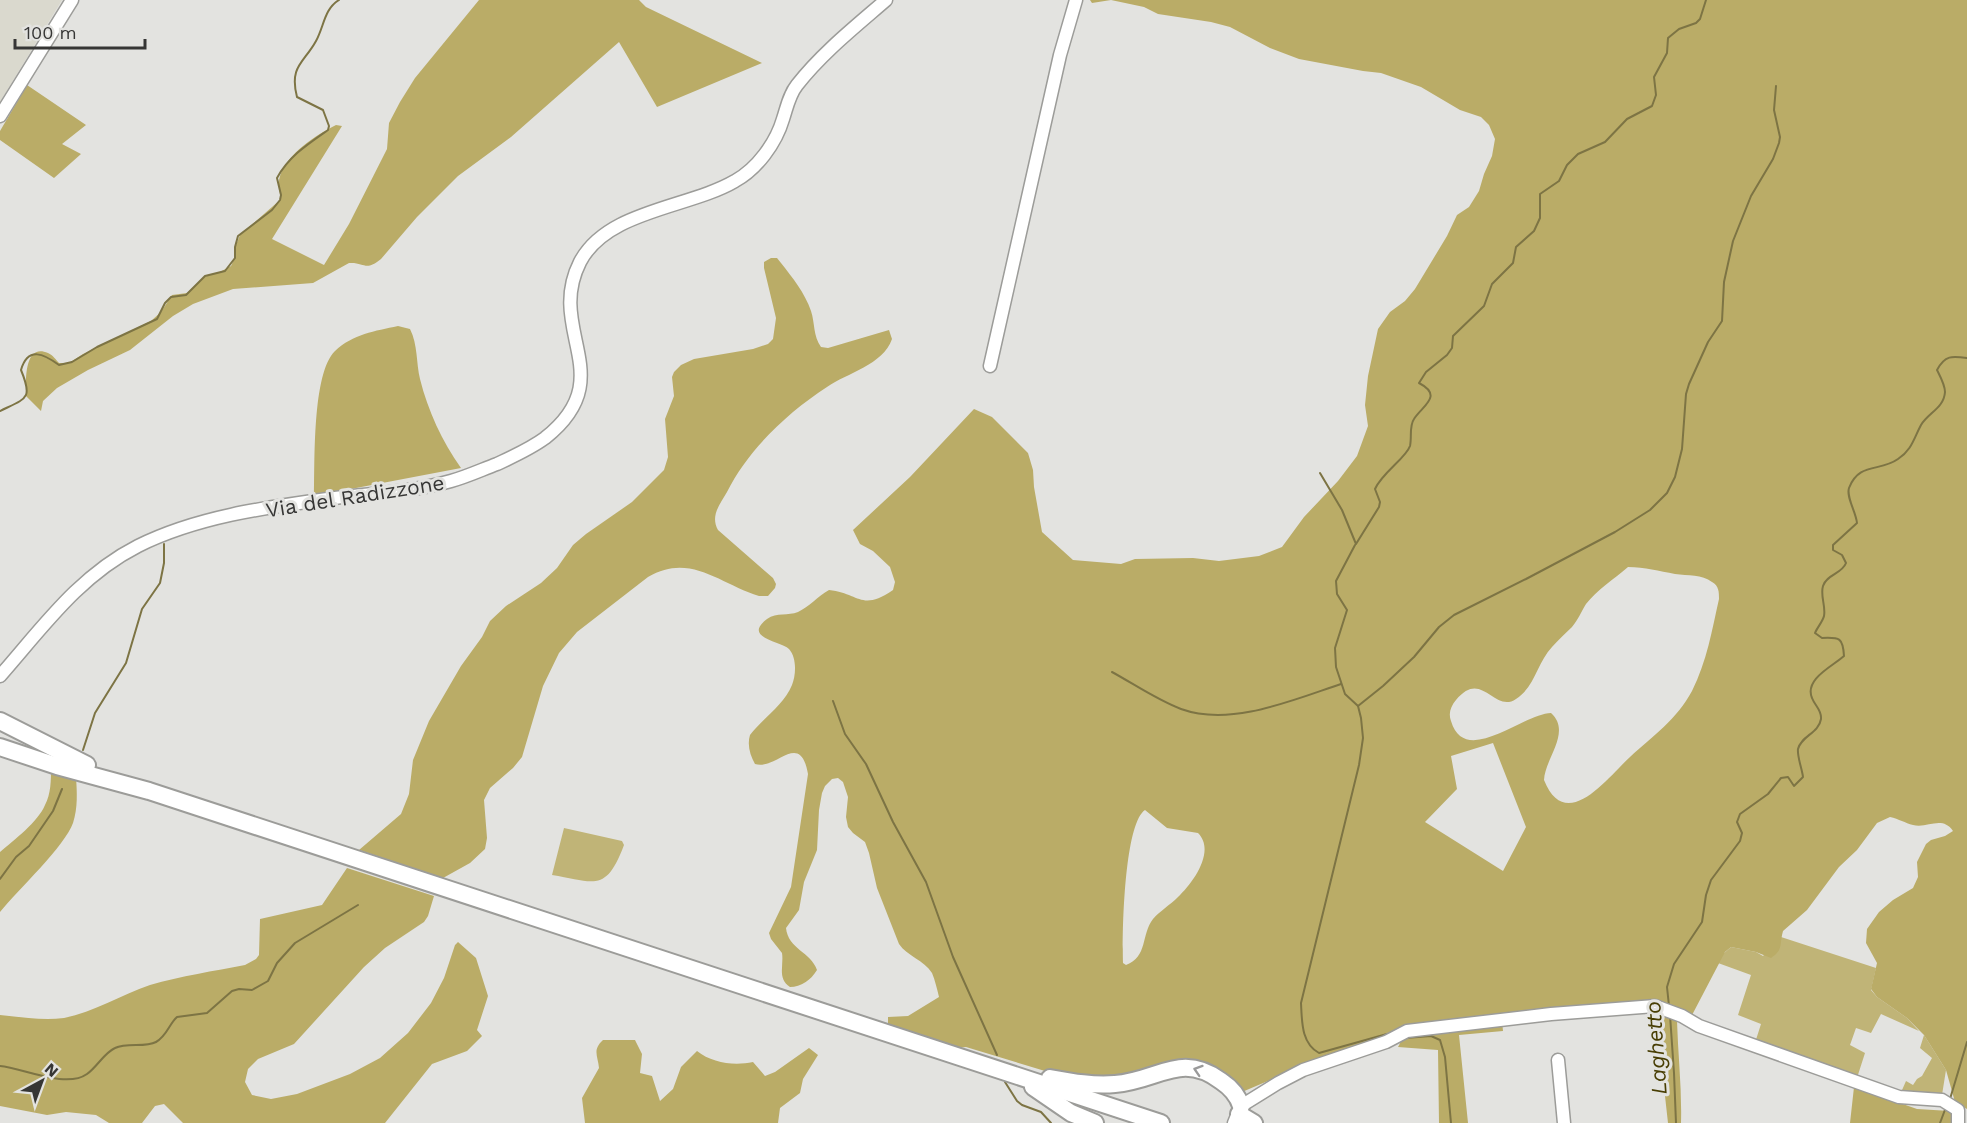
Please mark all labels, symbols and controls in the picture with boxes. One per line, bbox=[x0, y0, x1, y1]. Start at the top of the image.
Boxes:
scale bar bbox=[15, 12, 146, 50]
text: 100 m bbox=[24, 22, 77, 43]
street label: Via del Radizzone bbox=[264, 470, 446, 522]
water label: Laghetto bbox=[1640, 1000, 1672, 1096]
north arrow bbox=[12, 1051, 72, 1111]
text: N bbox=[41, 1059, 62, 1081]
one-way arrow bbox=[1193, 1064, 1204, 1077]

